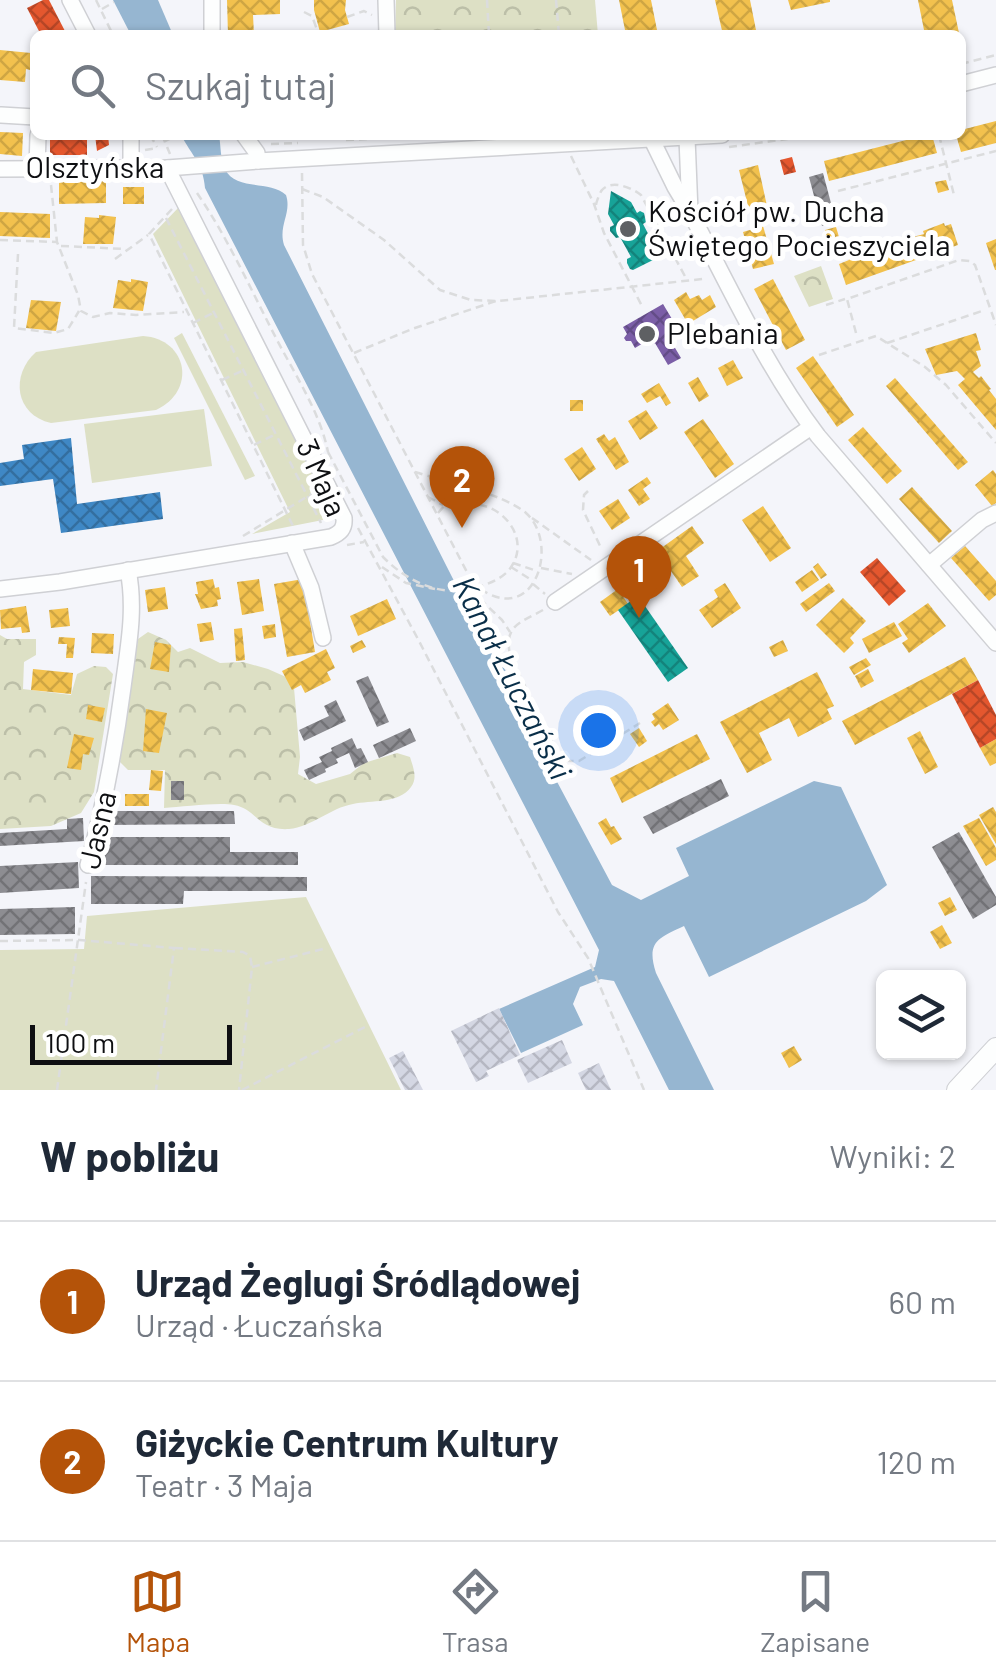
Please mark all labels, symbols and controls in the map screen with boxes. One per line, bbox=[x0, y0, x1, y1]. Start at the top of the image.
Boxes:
search box bbox=[30, 30, 966, 140]
icon: search bbox=[65, 58, 120, 113]
text: Szukaj tutaj bbox=[145, 62, 336, 108]
street label: Olsztyńska bbox=[26, 148, 164, 184]
place label: Kościół pw. Ducha Świętego Pocieszyciela bbox=[648, 192, 951, 262]
marker: Kościół pw. Ducha Świętego Pocieszyciela bbox=[617, 218, 639, 240]
place label: Plebania bbox=[667, 314, 779, 350]
marker: Plebania bbox=[636, 323, 658, 345]
street label: 3 Maja bbox=[290, 433, 356, 521]
pin: 2 bbox=[430, 446, 494, 528]
pin: 1 bbox=[606, 536, 672, 618]
water label: Kanał Łuczański bbox=[446, 569, 581, 785]
your location bbox=[573, 705, 624, 756]
street label: Jasna bbox=[70, 787, 122, 872]
map controls bbox=[876, 970, 966, 1060]
button: layers bbox=[876, 970, 966, 1060]
scale bar bbox=[30, 1020, 232, 1064]
text: 100 m bbox=[45, 1025, 115, 1059]
text: W pobliżu bbox=[40, 1130, 219, 1180]
text: Wyniki: 2 bbox=[829, 1136, 956, 1174]
text: Urząd Żeglugi Śródlądowej bbox=[135, 1259, 580, 1305]
text: 1 bbox=[67, 1282, 78, 1320]
text: 60 m bbox=[889, 1282, 956, 1320]
text: Urząd · Łuczańska bbox=[135, 1305, 383, 1343]
text: Giżyckie Centrum Kultury bbox=[135, 1419, 559, 1465]
text: 2 bbox=[64, 1442, 81, 1480]
text: 120 m bbox=[877, 1442, 956, 1480]
text: Teatr · 3 Maja bbox=[135, 1465, 313, 1503]
tab: Mapa bbox=[126, 1564, 190, 1658]
tab: Trasa bbox=[442, 1564, 508, 1658]
tab: Zapisane bbox=[760, 1564, 870, 1658]

